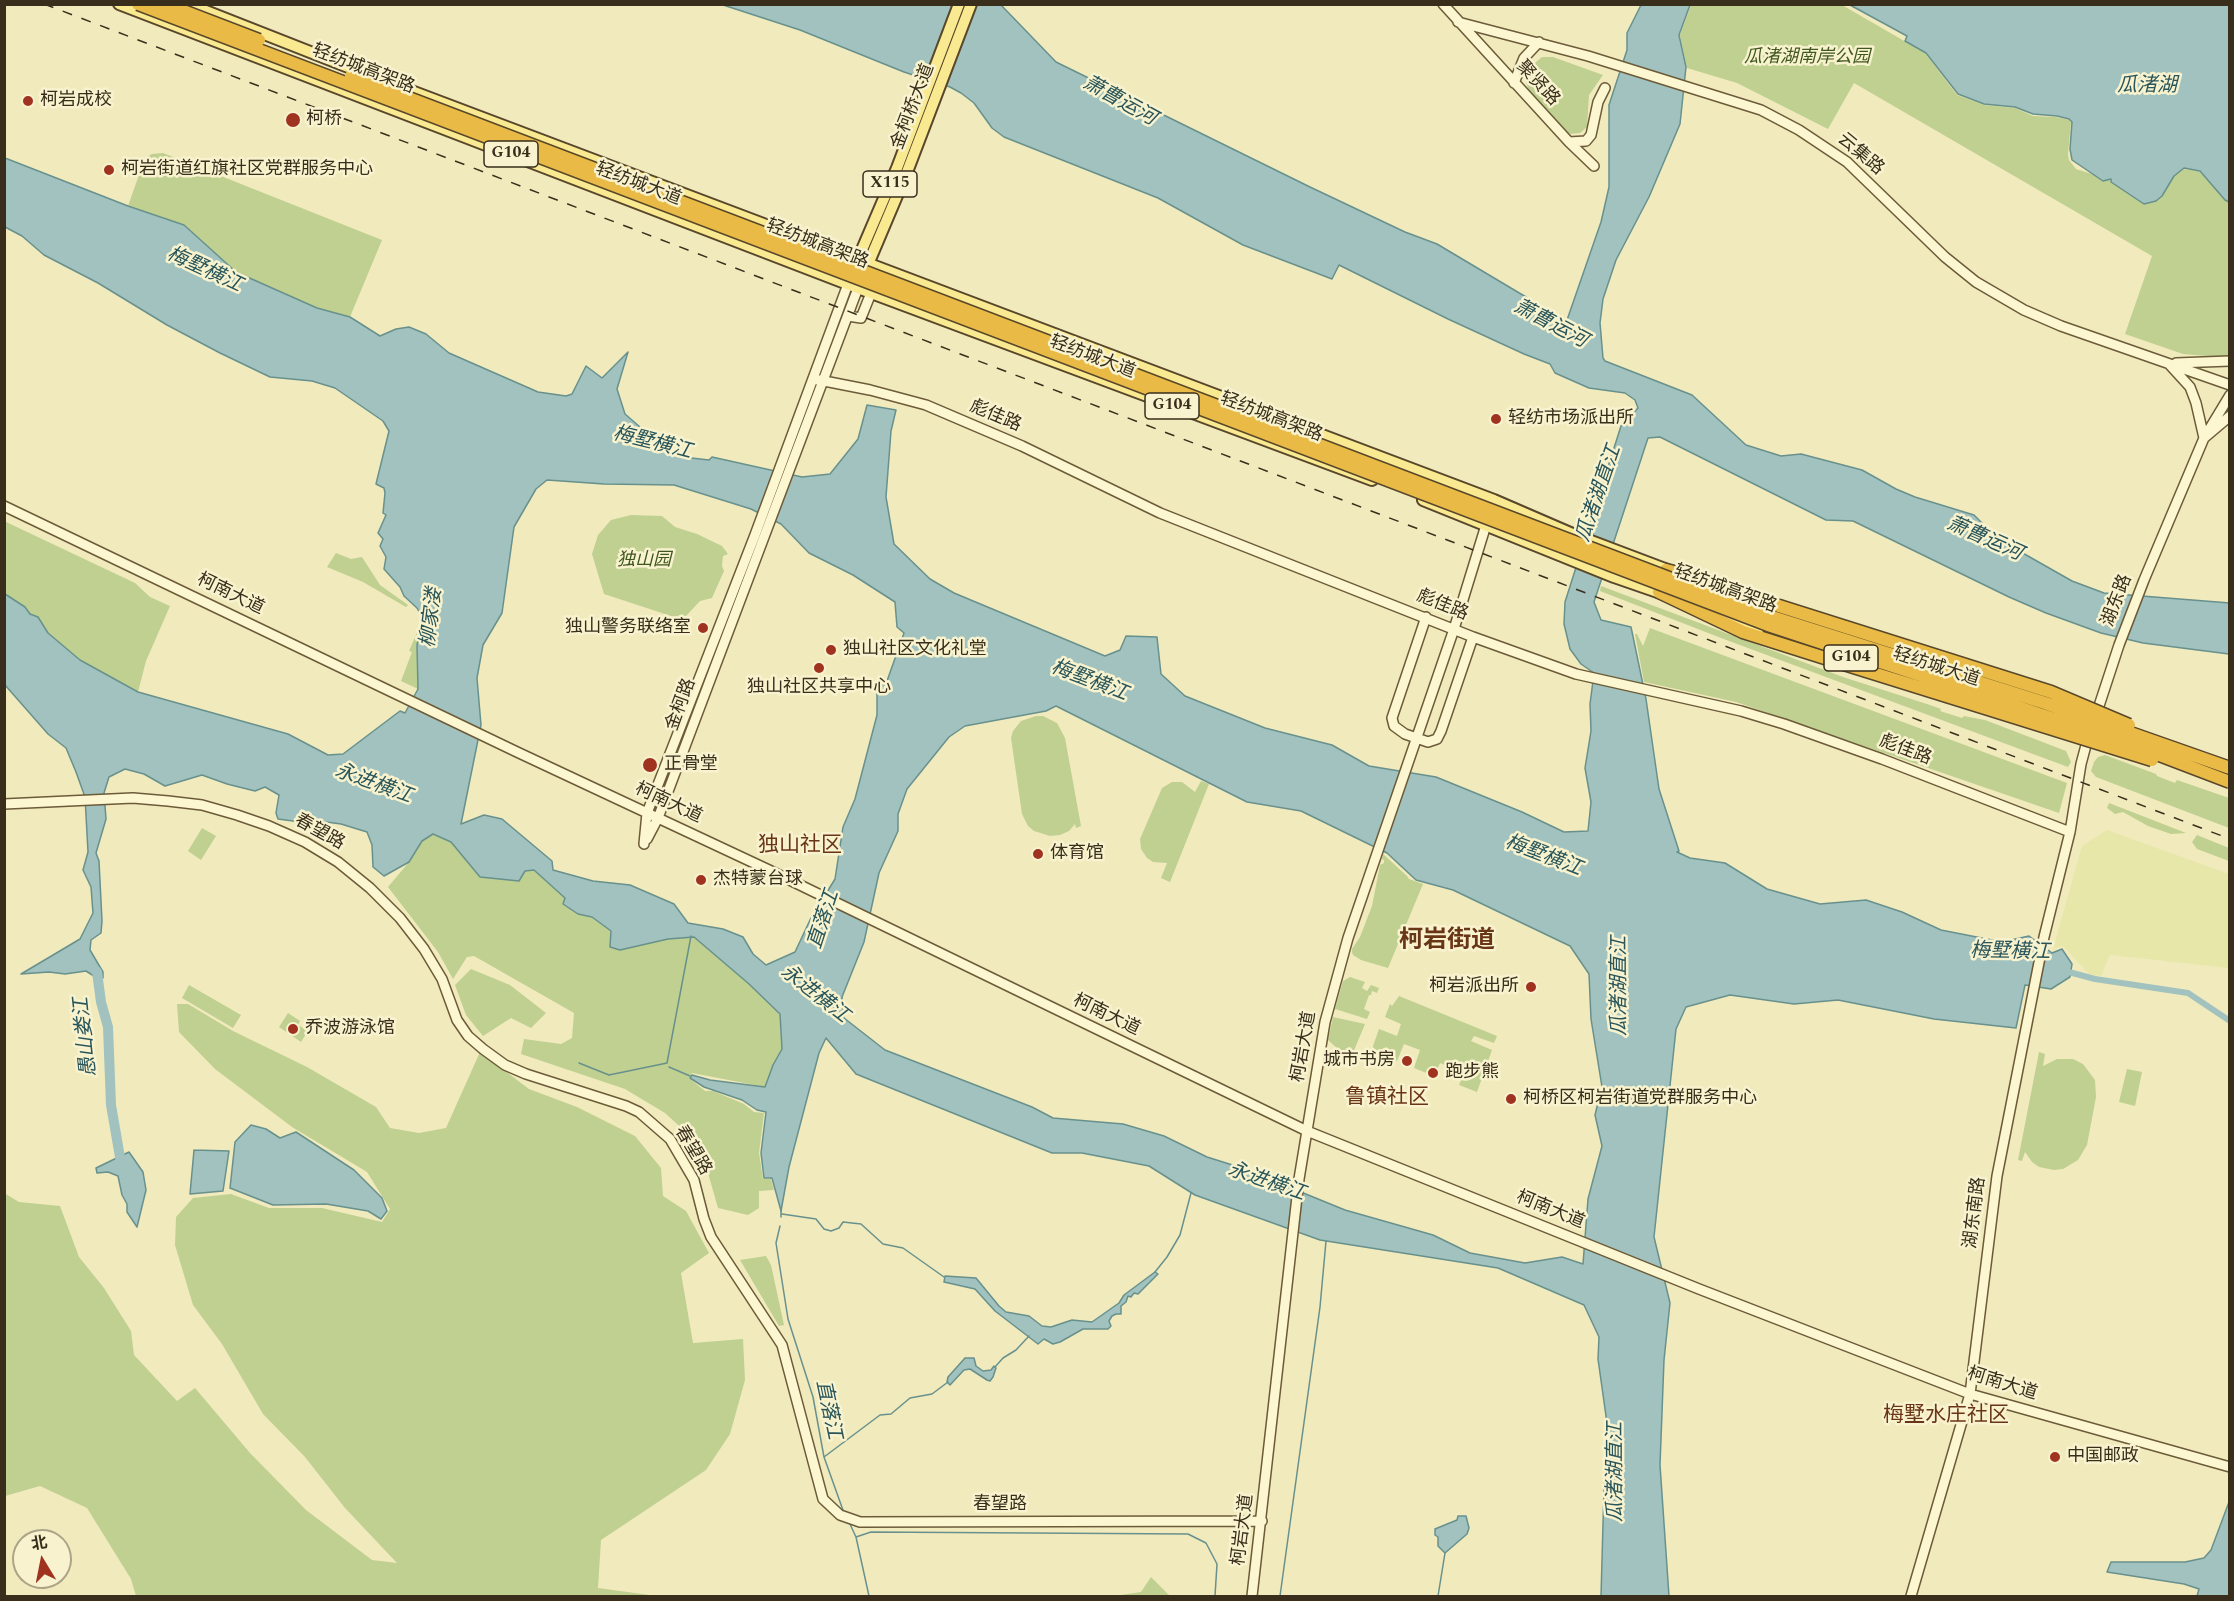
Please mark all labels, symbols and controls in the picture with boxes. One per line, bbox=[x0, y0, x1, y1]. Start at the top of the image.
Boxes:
street label: 轻纺城高架路 bbox=[309, 41, 417, 99]
park label: 瓜渚湖南岸公园 bbox=[1744, 47, 1870, 69]
street label: 聚贤路 bbox=[1511, 57, 1563, 111]
street label: 金柯桥大道 bbox=[888, 61, 940, 153]
water label: 萧曹运河 bbox=[1078, 72, 1160, 132]
water label: 瓜渚湖 bbox=[2117, 75, 2177, 99]
place label: 柯岩成校 bbox=[40, 90, 112, 112]
marker: 柯岩成校 bbox=[21, 94, 35, 108]
place label: 柯桥 bbox=[306, 109, 342, 131]
marker: 柯桥 bbox=[284, 111, 302, 129]
street label: 云集路 bbox=[1832, 129, 1888, 181]
road number: G104 bbox=[484, 141, 538, 167]
place label: 柯岩街道红旗社区党群服务中心 bbox=[121, 159, 373, 181]
street label: 轻纺城大道 bbox=[592, 159, 684, 211]
marker: 柯岩街道红旗社区党群服务中心 bbox=[102, 163, 116, 177]
road number: X115 bbox=[863, 171, 917, 197]
street label: 轻纺城高架路 bbox=[763, 216, 871, 274]
water label: 梅墅横江 bbox=[163, 243, 245, 299]
water label: 萧曹运河 bbox=[1509, 296, 1591, 354]
street label: 轻纺城大道 bbox=[1046, 332, 1138, 384]
street label: 轻纺城高架路 bbox=[1217, 389, 1325, 447]
road number: G104 bbox=[1145, 393, 1199, 419]
street label: 彪佳路 bbox=[966, 397, 1024, 437]
place label: 轻纺市场派出所 bbox=[1508, 408, 1634, 430]
marker: 轻纺市场派出所 bbox=[1489, 412, 1503, 426]
water label: 梅墅横江 bbox=[610, 423, 694, 465]
water label: 瓜渚湖直江 bbox=[1572, 443, 1628, 545]
water label: 萧曹运河 bbox=[1943, 513, 2025, 567]
park label: 独山园 bbox=[617, 550, 671, 572]
street label: 轻纺城高架路 bbox=[1671, 561, 1779, 619]
street label: 柯南大道 bbox=[193, 570, 267, 620]
street label: 湖东路 bbox=[2098, 572, 2138, 630]
street label: 彪佳路 bbox=[1413, 586, 1471, 626]
water label: 柳家溇 bbox=[417, 587, 449, 649]
place label: 独山警务联络室 bbox=[565, 617, 691, 639]
marker: 独山警务联络室 bbox=[696, 621, 710, 635]
place label: 独山社区文化礼堂 bbox=[843, 639, 987, 661]
marker: 独山社区文化礼堂 bbox=[824, 643, 838, 657]
street label: 轻纺城大道 bbox=[1890, 644, 1982, 692]
road number: G104 bbox=[1824, 645, 1878, 671]
water label: 梅墅横江 bbox=[1047, 656, 1131, 708]
marker: 独山社区共享中心 bbox=[812, 661, 826, 675]
street label: 金柯路 bbox=[663, 676, 701, 734]
place label: 独山社区共享中心 bbox=[747, 677, 891, 699]
street label: 彪佳路 bbox=[1876, 731, 1934, 771]
place label: 正骨堂 bbox=[664, 754, 718, 776]
marker: 正骨堂 bbox=[641, 756, 659, 774]
water label: 永进横江 bbox=[331, 760, 415, 810]
street label: 柯南大道 bbox=[631, 779, 705, 829]
street label: 春望路 bbox=[290, 810, 348, 856]
water label: 梅墅横江 bbox=[1501, 831, 1585, 883]
district label: 独山社区 bbox=[758, 834, 842, 860]
place label: 体育馆 bbox=[1050, 843, 1104, 865]
marker: 体育馆 bbox=[1031, 847, 1045, 861]
place label: 杰特蒙台球 bbox=[713, 869, 803, 891]
marker: 杰特蒙台球 bbox=[694, 873, 708, 887]
water label: 直落江 bbox=[804, 888, 846, 952]
district label: 柯岩街道 bbox=[1399, 928, 1495, 956]
water label: 瓜渚湖直江 bbox=[1609, 936, 1633, 1036]
water label: 梅墅横江 bbox=[1970, 940, 2050, 966]
water label: 永进横江 bbox=[775, 961, 853, 1029]
place label: 柯岩派出所 bbox=[1429, 976, 1519, 998]
marker: 柯岩派出所 bbox=[1524, 980, 1538, 994]
street label: 柯南大道 bbox=[1069, 991, 1143, 1041]
water label: 愚山娄江 bbox=[71, 996, 103, 1078]
street label: 柯岩大道 bbox=[1288, 1010, 1322, 1084]
place label: 乔波游泳馆 bbox=[305, 1018, 395, 1040]
marker: 乔波游泳馆 bbox=[286, 1022, 300, 1036]
place label: 城市书房 bbox=[1323, 1050, 1395, 1072]
marker: 城市书房 bbox=[1400, 1054, 1414, 1068]
place label: 跑步熊 bbox=[1445, 1062, 1499, 1084]
marker: 跑步熊 bbox=[1426, 1066, 1440, 1080]
district label: 鲁镇社区 bbox=[1345, 1086, 1429, 1112]
place label: 柯桥区柯岩街道党群服务中心 bbox=[1523, 1088, 1757, 1110]
marker: 柯桥区柯岩街道党群服务中心 bbox=[1504, 1092, 1518, 1106]
street label: 春望路 bbox=[669, 1122, 715, 1180]
water label: 永进横江 bbox=[1224, 1159, 1308, 1207]
street label: 湖东南路 bbox=[1961, 1176, 1991, 1250]
street label: 柯南大道 bbox=[1513, 1188, 1587, 1234]
street label: 柯南大道 bbox=[1964, 1364, 2040, 1406]
water label: 直落江 bbox=[809, 1378, 845, 1442]
district label: 梅墅水庄社区 bbox=[1883, 1404, 2009, 1430]
water label: 瓜渚湖直江 bbox=[1605, 1422, 1629, 1522]
place label: 中国邮政 bbox=[2067, 1446, 2139, 1468]
marker: 中国邮政 bbox=[2048, 1450, 2062, 1464]
street label: 柯岩大道 bbox=[1229, 1493, 1259, 1567]
street label: 春望路 bbox=[973, 1494, 1027, 1516]
north arrow bbox=[12, 1529, 72, 1589]
text: 北 bbox=[29, 1530, 49, 1556]

